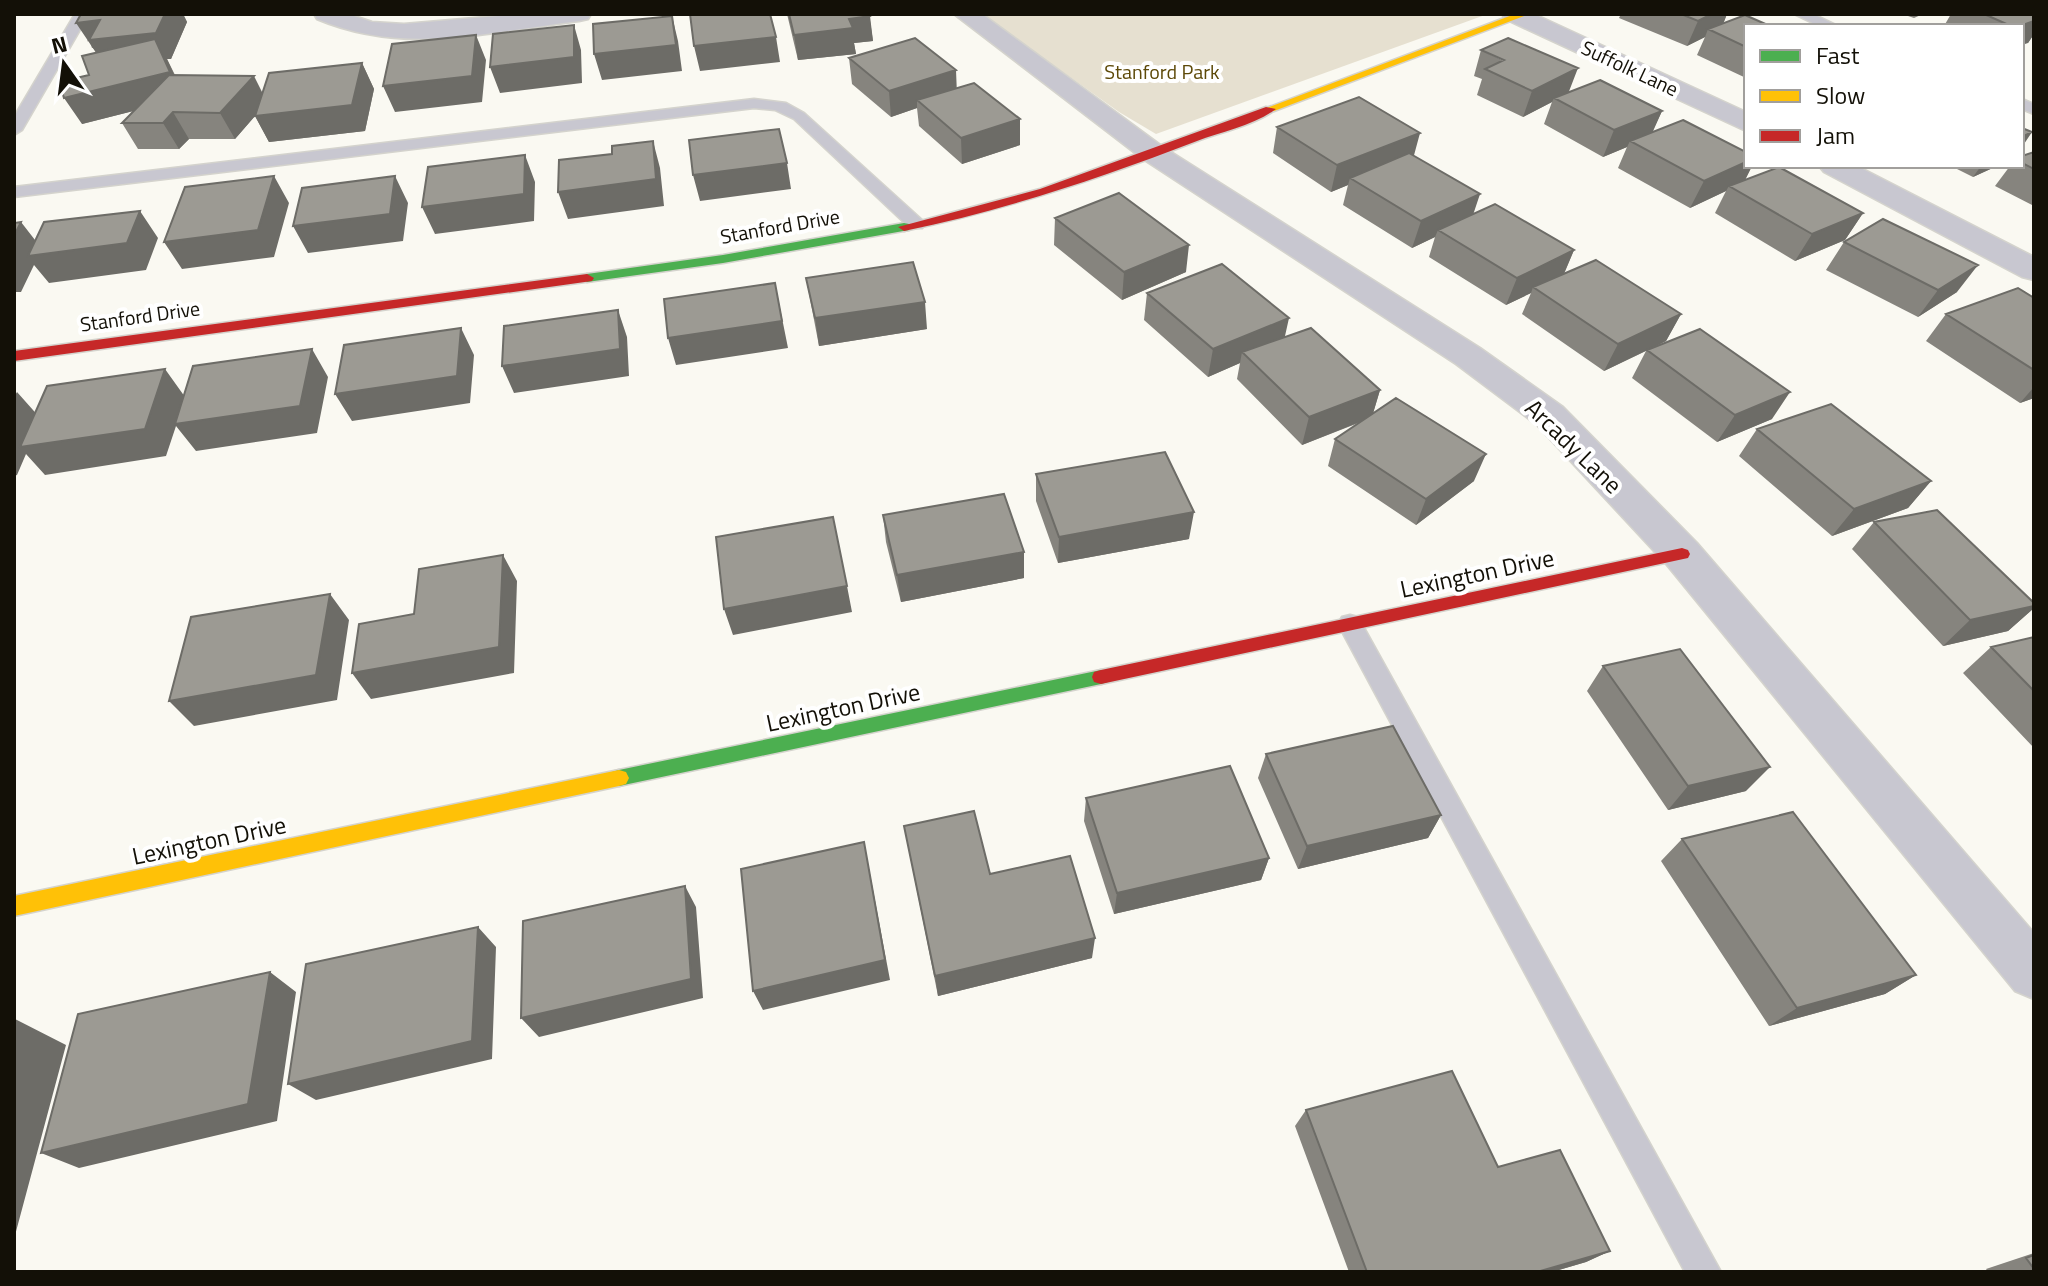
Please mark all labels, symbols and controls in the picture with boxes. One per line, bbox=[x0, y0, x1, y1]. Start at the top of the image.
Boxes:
north arrow bbox=[24, 24, 104, 104]
legend bbox=[1744, 24, 2024, 168]
text: N bbox=[48, 26, 71, 63]
street label: Suffolk Lane bbox=[1576, 32, 1684, 104]
text: Fast bbox=[1816, 37, 1860, 73]
park label: Stanford Park bbox=[1104, 56, 1220, 87]
text: Slow bbox=[1816, 77, 1865, 113]
text: Jam bbox=[1816, 117, 1855, 153]
street label: Stanford Drive bbox=[718, 200, 842, 252]
street label: Stanford Drive bbox=[78, 292, 202, 340]
street label: Arcady Lane bbox=[1517, 390, 1631, 502]
street label: Lexington Drive bbox=[1397, 539, 1557, 607]
street label: Lexington Drive bbox=[763, 673, 923, 741]
street label: Lexington Drive bbox=[129, 806, 289, 874]

